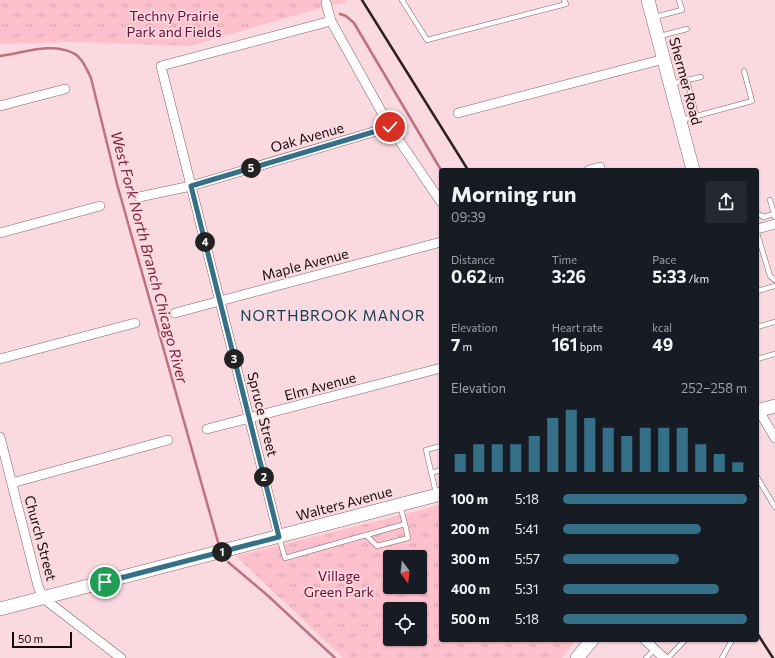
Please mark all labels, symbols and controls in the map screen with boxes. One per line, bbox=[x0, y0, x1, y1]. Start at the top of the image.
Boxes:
park label: Techny Prairie Park and Fields bbox=[126, 7, 222, 40]
street label: Shermer Road bbox=[666, 35, 706, 127]
pin bbox=[373, 110, 407, 144]
icon: check bbox=[379, 116, 401, 138]
street label: Oak Avenue bbox=[268, 118, 346, 156]
water label: West Fork North Branch Chicago River bbox=[108, 129, 193, 386]
pin: 5 bbox=[241, 158, 261, 178]
text: 5 bbox=[248, 161, 254, 174]
text: Morning run bbox=[451, 180, 577, 207]
button: share bbox=[705, 181, 747, 223]
text: 09:39 bbox=[451, 209, 486, 225]
pin: 4 bbox=[195, 232, 215, 252]
text: 4 bbox=[202, 235, 208, 248]
street label: Maple Avenue bbox=[260, 244, 350, 284]
text: Distance bbox=[451, 253, 495, 266]
text: Time bbox=[552, 253, 577, 266]
text: Pace bbox=[652, 253, 676, 266]
text: 0.62 bbox=[451, 266, 486, 287]
text: 3:26 bbox=[552, 266, 586, 287]
text: 5:33 bbox=[652, 266, 686, 287]
text: km bbox=[486, 272, 504, 285]
text: /km bbox=[686, 272, 709, 285]
district label: NORTHBROOK MANOR bbox=[240, 306, 426, 324]
text: Elevation bbox=[451, 321, 497, 334]
text: Heart rate bbox=[552, 321, 603, 334]
text: kcal bbox=[652, 321, 672, 334]
text: 7 bbox=[451, 334, 460, 355]
text: 161 bbox=[552, 334, 578, 355]
text: 49 bbox=[652, 334, 673, 355]
text: m bbox=[460, 340, 472, 353]
text: bpm bbox=[578, 340, 602, 353]
pin: 3 bbox=[224, 349, 244, 369]
text: 3 bbox=[231, 352, 237, 365]
street label: Elm Avenue bbox=[282, 368, 358, 404]
street label: Spruce Street bbox=[244, 370, 282, 458]
text: Elevation bbox=[451, 380, 506, 396]
text: 252–258 m bbox=[681, 380, 747, 396]
pin: 2 bbox=[254, 467, 274, 487]
text: 2 bbox=[261, 470, 267, 483]
street label: Walters Avenue bbox=[294, 482, 394, 524]
text: 100 m bbox=[451, 491, 488, 507]
text: 5:18 bbox=[515, 491, 539, 507]
street label: Church Street bbox=[21, 493, 61, 583]
text: 200 m bbox=[451, 521, 489, 537]
text: 5:41 bbox=[515, 521, 539, 537]
pin: 1 bbox=[212, 542, 232, 562]
text: 1 bbox=[220, 545, 224, 558]
north arrow bbox=[383, 550, 427, 594]
map controls bbox=[383, 550, 427, 646]
text: 300 m bbox=[451, 551, 490, 567]
text: 5:57 bbox=[515, 551, 540, 567]
pin bbox=[88, 565, 122, 599]
park label: Village Green Park bbox=[304, 567, 375, 600]
icon: arrive bbox=[94, 571, 116, 593]
text: 400 m bbox=[451, 581, 490, 597]
text: 5:31 bbox=[515, 581, 539, 597]
button: locate bbox=[383, 602, 427, 646]
text: 500 m bbox=[451, 611, 490, 627]
text: 5:18 bbox=[515, 611, 539, 627]
scale bar bbox=[12, 630, 72, 649]
text: 50 m bbox=[18, 632, 43, 645]

